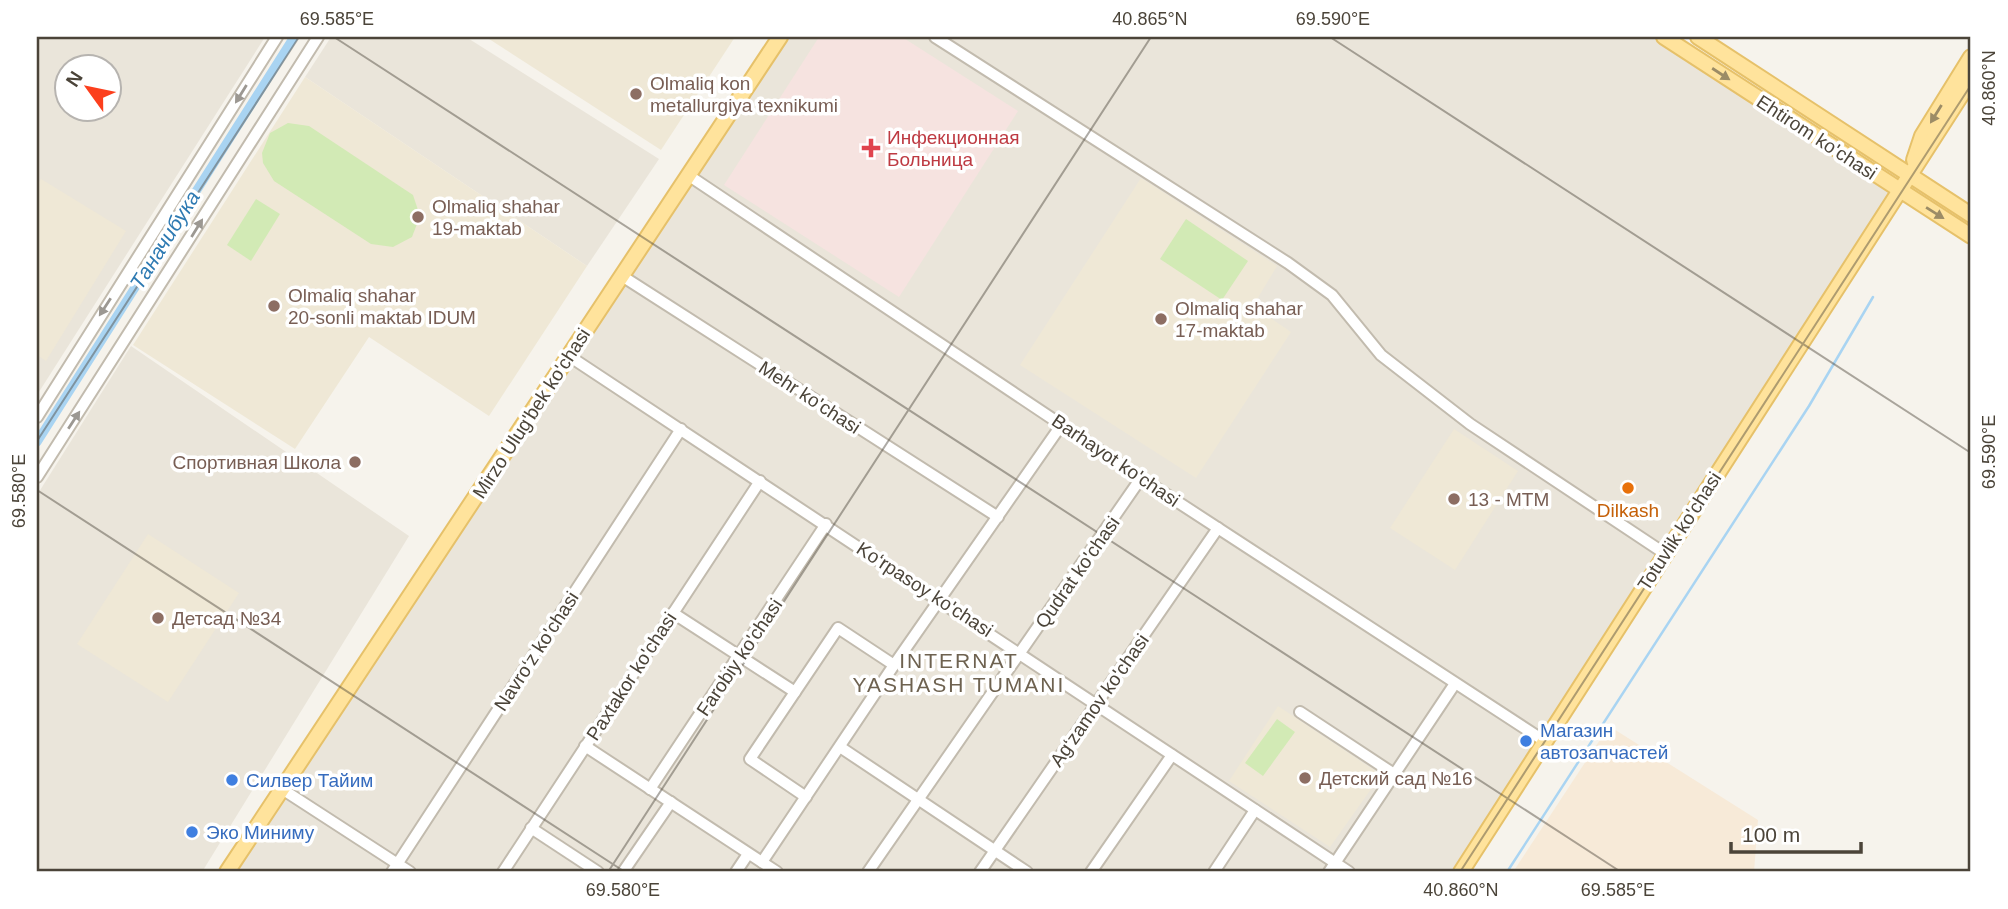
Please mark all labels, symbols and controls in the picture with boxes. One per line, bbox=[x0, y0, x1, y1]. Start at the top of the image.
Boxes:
text: 69.585°E bbox=[300, 9, 374, 29]
text: 40.865°N bbox=[1112, 9, 1188, 29]
text: 69.590°E bbox=[1296, 9, 1370, 29]
text: 40.860°N bbox=[1979, 50, 1999, 126]
north arrow bbox=[52, 52, 122, 122]
one-way arrow bbox=[1712, 67, 1730, 81]
text: N bbox=[62, 68, 87, 90]
place label: Olmaliq kon metallurgiya texnikumi bbox=[650, 73, 838, 116]
one-way arrow bbox=[234, 85, 247, 104]
marker: Olmaliq kon metallurgiya texnikumi bbox=[628, 86, 644, 102]
street label: Ehtirom ko'chasi bbox=[1753, 91, 1881, 184]
one-way arrow bbox=[1929, 104, 1942, 123]
place label: Инфекционная Больница bbox=[887, 127, 1020, 170]
marker: Инфекционная Больница bbox=[861, 138, 881, 158]
water label: Таначибука bbox=[125, 186, 204, 293]
place label: Olmaliq shahar 19-maktab bbox=[432, 196, 560, 239]
one-way arrow bbox=[1925, 207, 1945, 220]
marker: Olmaliq shahar 19-maktab bbox=[410, 209, 426, 225]
one-way arrow bbox=[190, 219, 203, 238]
place label: Olmaliq shahar 20-sonli maktab IDUM bbox=[288, 285, 476, 328]
one-way arrow bbox=[99, 297, 112, 317]
marker: Olmaliq shahar 20-sonli maktab IDUM bbox=[266, 298, 282, 314]
place label: Olmaliq shahar 17-maktab bbox=[1175, 298, 1303, 341]
marker: Olmaliq shahar 17-maktab bbox=[1153, 311, 1169, 327]
street label: Mirzo Ulug'bek ko'chasi bbox=[469, 324, 594, 502]
street label: Mehr ko'chasi bbox=[755, 357, 864, 438]
street label: Barhayot ko'chasi bbox=[1048, 410, 1184, 511]
one-way arrow bbox=[67, 411, 81, 429]
text: 69.590°E bbox=[1979, 415, 1999, 489]
place label: Спортивная Школа bbox=[172, 452, 341, 473]
text: 69.580°E bbox=[9, 454, 29, 528]
marker: Спортивная Школа bbox=[347, 454, 363, 470]
street label: Totuvlik ko'chasi bbox=[1633, 468, 1725, 594]
marker: Dilkash bbox=[1620, 480, 1636, 496]
place label: 13 - MTM bbox=[1468, 489, 1549, 510]
marker: 13 - MTM bbox=[1446, 491, 1462, 507]
place label: Dilkash bbox=[1597, 500, 1659, 521]
street label: Qudrat ko'chasi bbox=[1031, 512, 1124, 632]
street label: Ko‘rpasoy ko'chasi bbox=[853, 538, 997, 641]
street label: Navro‘z ko'chasi bbox=[490, 588, 583, 715]
street label: Farobiy ko'chasi bbox=[692, 595, 786, 720]
place label: Детсад №34 bbox=[172, 608, 282, 629]
street label: Paxtakor ko'chasi bbox=[582, 608, 681, 744]
marker: Детсад №34 bbox=[150, 610, 166, 626]
street label: Ag‘zamov ko'chasi bbox=[1046, 630, 1153, 771]
district label: INTERNAT YASHASH TUMANI bbox=[853, 649, 1065, 696]
place label: Магазин автозапчастей bbox=[1540, 720, 1668, 763]
marker: Магазин автозапчастей bbox=[1518, 733, 1534, 749]
place label: Детский сад №16 bbox=[1319, 768, 1473, 789]
place label: Силвер Тайим bbox=[246, 770, 373, 791]
marker: Детский сад №16 bbox=[1297, 770, 1313, 786]
marker: Силвер Тайим bbox=[224, 772, 240, 788]
scale bar bbox=[1731, 811, 1861, 855]
place label: Эко Миниму bbox=[206, 822, 315, 843]
text: 100 m bbox=[1742, 823, 1800, 846]
marker: Эко Миниму bbox=[184, 824, 200, 840]
text: 69.580°E bbox=[586, 880, 660, 900]
text: 40.860°N bbox=[1423, 880, 1499, 900]
text: 69.585°E bbox=[1581, 880, 1655, 900]

